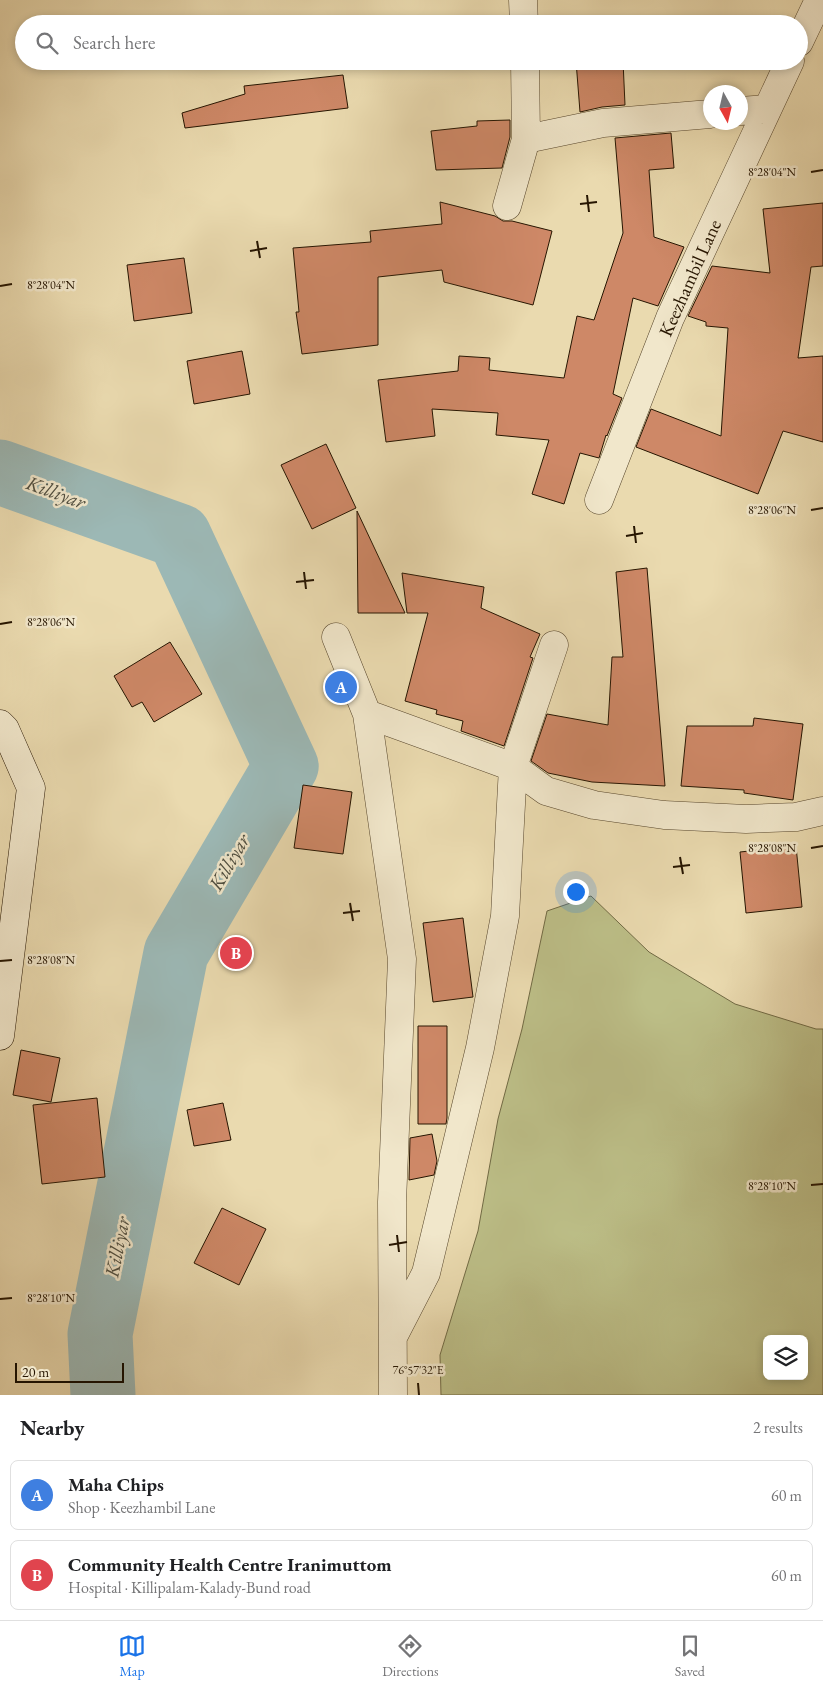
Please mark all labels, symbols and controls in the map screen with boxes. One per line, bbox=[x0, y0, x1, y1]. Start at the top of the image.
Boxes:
search box bbox=[15, 15, 808, 70]
icon: search bbox=[33, 29, 61, 57]
text: Search here bbox=[73, 30, 155, 55]
north arrow bbox=[703, 85, 748, 130]
text: 8°28'04"N bbox=[748, 164, 797, 180]
street label: Keezhambil Lane bbox=[653, 215, 727, 341]
text: 8°28'04"N bbox=[27, 277, 76, 293]
water label: Killiyar bbox=[22, 469, 90, 515]
text: 8°28'06"N bbox=[748, 502, 797, 518]
text: 8°28'06"N bbox=[27, 614, 76, 630]
pin: A bbox=[325, 668, 357, 706]
water label: Killiyar bbox=[202, 828, 256, 896]
text: 8°28'08"N bbox=[748, 840, 797, 856]
your location bbox=[563, 879, 589, 905]
pin: B bbox=[220, 934, 252, 972]
text: 8°28'08"N bbox=[27, 952, 76, 968]
text: 8°28'10"N bbox=[748, 1178, 797, 1194]
water label: Killiyar bbox=[98, 1213, 136, 1280]
text: 8°28'10"N bbox=[27, 1290, 76, 1306]
map controls bbox=[763, 1335, 808, 1380]
button: layers bbox=[763, 1335, 808, 1380]
scale bar bbox=[15, 1360, 124, 1383]
text: 76°57'32"E bbox=[392, 1362, 444, 1378]
text: 20 m bbox=[22, 1363, 49, 1381]
text: Nearby bbox=[20, 1414, 84, 1441]
text: 2 results bbox=[753, 1417, 803, 1438]
text: Maha Chips bbox=[68, 1472, 164, 1497]
text: A bbox=[31, 1485, 43, 1506]
text: 60 m bbox=[771, 1485, 802, 1506]
text: Shop · Keezhambil Lane bbox=[68, 1497, 215, 1518]
text: Community Health Centre Iranimuttom bbox=[68, 1552, 392, 1577]
text: B bbox=[32, 1565, 42, 1586]
text: 60 m bbox=[771, 1565, 802, 1586]
text: Hospital · Killipalam-Kalady-Bund road bbox=[68, 1577, 311, 1598]
tab: Map bbox=[118, 1632, 146, 1680]
tab: Directions bbox=[382, 1632, 439, 1680]
tab: Saved bbox=[675, 1632, 705, 1680]

